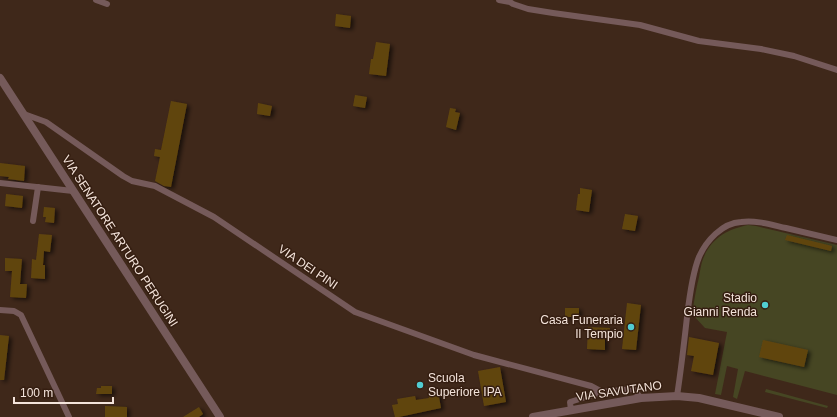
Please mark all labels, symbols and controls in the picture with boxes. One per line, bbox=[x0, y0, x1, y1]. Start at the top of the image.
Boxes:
street label: VIA SENATORE ARTURO PERUGINI bbox=[59, 153, 181, 329]
street label: VIA DEI PINI bbox=[276, 242, 340, 292]
place label: Stadio Gianni Renda bbox=[684, 291, 757, 319]
marker: Stadio Gianni Renda bbox=[760, 300, 770, 310]
place label: Casa Funeraria Il Tempio bbox=[540, 313, 623, 341]
marker: Casa Funeraria Il Tempio bbox=[626, 322, 636, 332]
place label: Scuola Superiore IPA bbox=[428, 371, 502, 399]
street label: VIA SAVUTANO bbox=[575, 378, 663, 404]
scale bar bbox=[14, 379, 113, 405]
marker: Scuola Superiore IPA bbox=[415, 380, 425, 390]
text: 100 m bbox=[20, 386, 53, 400]

